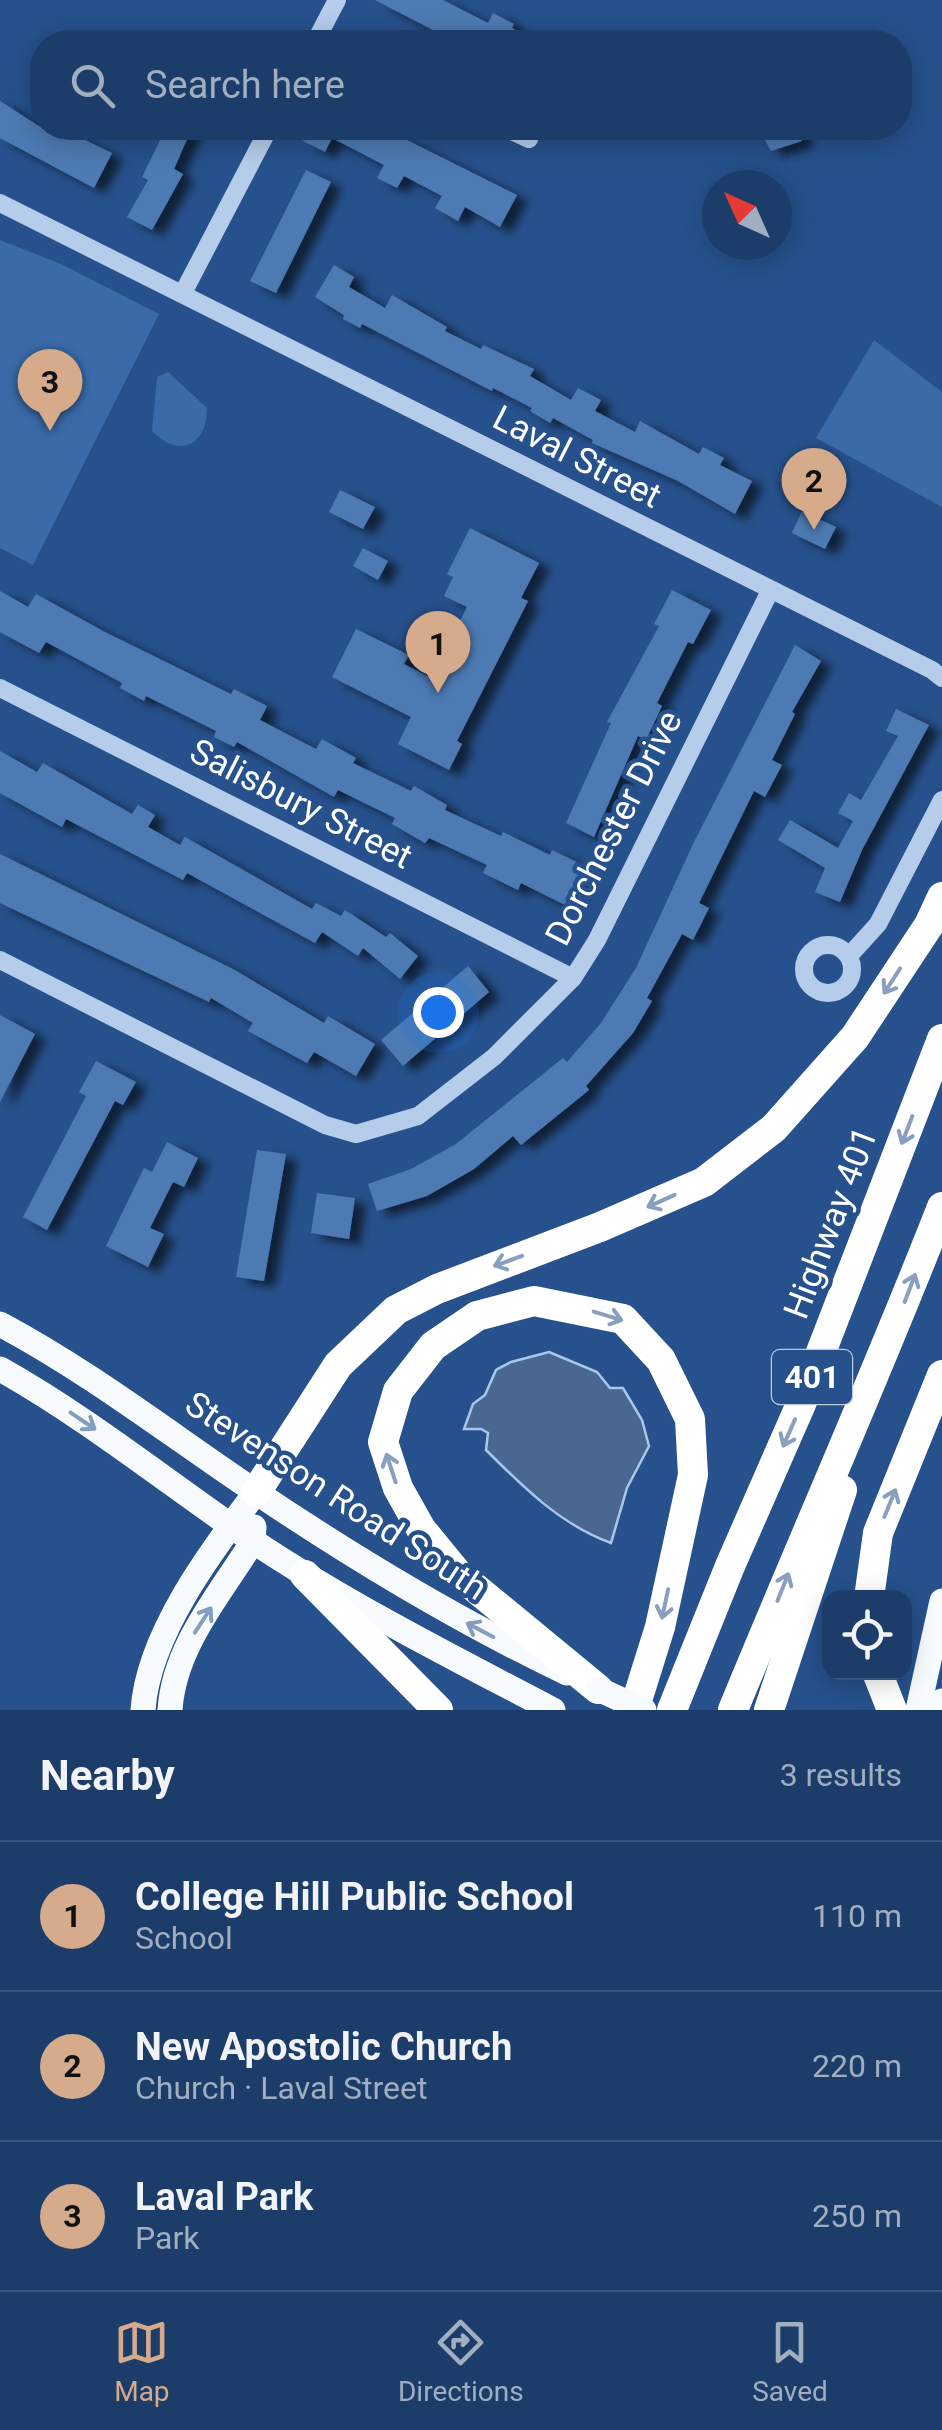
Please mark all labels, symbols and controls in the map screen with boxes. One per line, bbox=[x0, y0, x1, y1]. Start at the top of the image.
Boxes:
search box bbox=[30, 30, 912, 140]
icon: search bbox=[65, 58, 120, 113]
text: Search here bbox=[145, 63, 345, 107]
north arrow bbox=[702, 170, 792, 260]
pin: 3 bbox=[18, 348, 82, 431]
street label: Laval Street bbox=[486, 397, 668, 517]
pin: 2 bbox=[782, 448, 846, 530]
pin: 1 bbox=[406, 610, 470, 693]
street label: Dorchester Drive bbox=[537, 704, 691, 952]
street label: Salisbury Street bbox=[183, 730, 419, 878]
one-way arrow bbox=[882, 966, 903, 994]
your location bbox=[413, 987, 464, 1038]
one-way arrow bbox=[897, 1114, 915, 1145]
street label: Highway 401 bbox=[776, 1121, 886, 1325]
one-way arrow bbox=[646, 1193, 677, 1211]
one-way arrow bbox=[494, 1253, 525, 1271]
one-way arrow bbox=[903, 1274, 921, 1304]
one-way arrow bbox=[591, 1308, 623, 1326]
road number: 401 bbox=[772, 1350, 852, 1404]
street label: Stevenson Road South bbox=[178, 1383, 494, 1609]
one-way arrow bbox=[68, 1410, 96, 1431]
one-way arrow bbox=[779, 1417, 797, 1448]
one-way arrow bbox=[381, 1453, 399, 1484]
one-way arrow bbox=[882, 1488, 900, 1519]
one-way arrow bbox=[776, 1573, 794, 1603]
one-way arrow bbox=[655, 1587, 674, 1619]
map controls bbox=[822, 1590, 912, 1680]
button: locate bbox=[822, 1590, 912, 1680]
one-way arrow bbox=[193, 1606, 213, 1634]
one-way arrow bbox=[465, 1620, 495, 1639]
text: Nearby bbox=[40, 1751, 175, 1800]
text: 3 results bbox=[780, 1756, 902, 1794]
text: College Hill Public School bbox=[135, 1875, 574, 1919]
text: 1 bbox=[63, 1897, 82, 1935]
text: 110 m bbox=[812, 1897, 902, 1935]
text: School bbox=[135, 1919, 233, 1957]
text: New Apostolic Church bbox=[135, 2025, 512, 2069]
text: 2 bbox=[63, 2047, 82, 2085]
text: 220 m bbox=[812, 2047, 902, 2085]
text: Church · Laval Street bbox=[135, 2069, 427, 2107]
text: Laval Park bbox=[135, 2175, 313, 2219]
text: 3 bbox=[63, 2197, 82, 2235]
text: 250 m bbox=[812, 2197, 902, 2235]
text: Park bbox=[135, 2219, 199, 2257]
tab: Map bbox=[114, 2315, 170, 2408]
tab: Directions bbox=[398, 2315, 524, 2408]
tab: Saved bbox=[752, 2315, 828, 2408]

